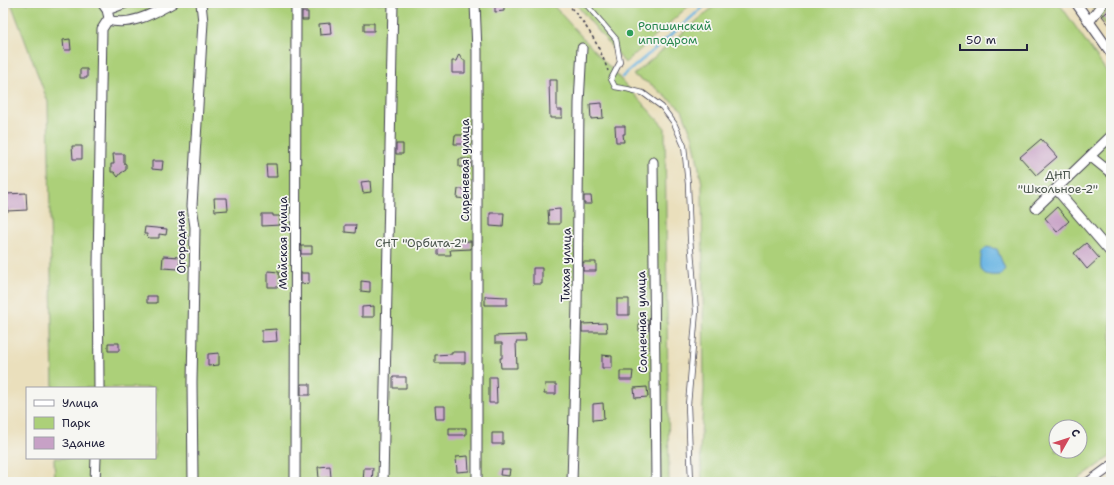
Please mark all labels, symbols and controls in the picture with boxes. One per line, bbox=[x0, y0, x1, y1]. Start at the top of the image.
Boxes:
place label: Ропшинский ипподром bbox=[638, 18, 712, 48]
scale bar bbox=[960, 26, 1027, 52]
marker: Ропшинский ипподром bbox=[625, 28, 635, 38]
text: 50 m bbox=[966, 32, 996, 48]
street label: Сиреневая улица bbox=[457, 118, 473, 221]
park label: ДНП "Школьное-2" bbox=[1018, 167, 1098, 197]
street label: Майская улица bbox=[275, 196, 291, 290]
street label: Огородная bbox=[172, 210, 190, 274]
street label: Тихая улица bbox=[557, 227, 575, 302]
park label: СНТ "Орбита-2" bbox=[375, 235, 467, 251]
street label: Солнечная улица bbox=[633, 270, 651, 373]
legend bbox=[26, 387, 156, 459]
text: Улица bbox=[62, 395, 99, 411]
text: Парк bbox=[62, 415, 91, 431]
north arrow bbox=[1048, 419, 1088, 459]
text: С bbox=[1067, 426, 1083, 441]
text: Здание bbox=[62, 435, 106, 451]

